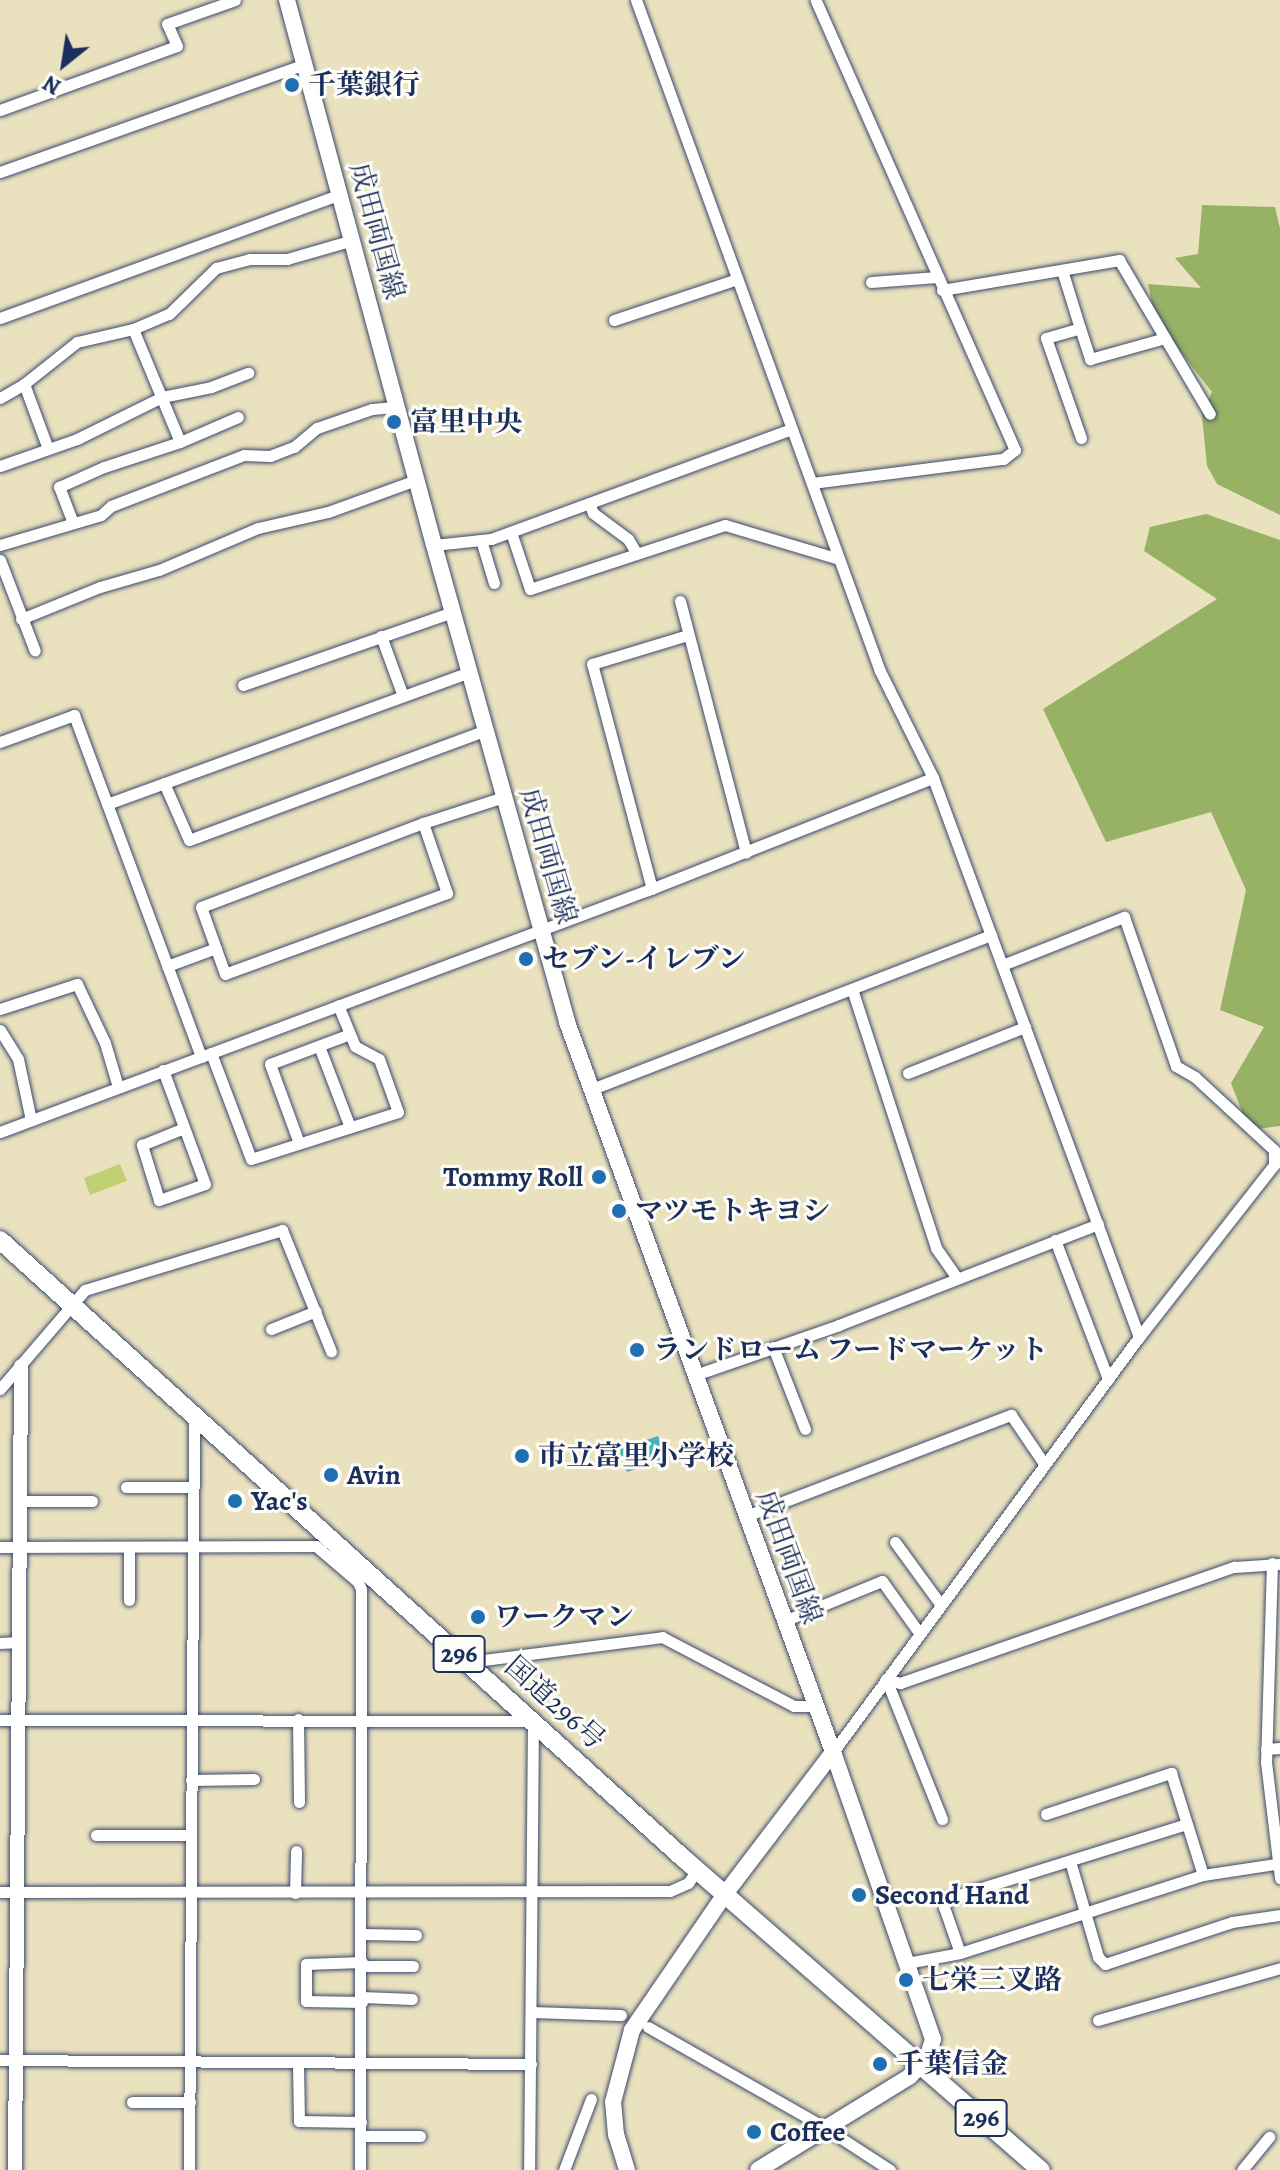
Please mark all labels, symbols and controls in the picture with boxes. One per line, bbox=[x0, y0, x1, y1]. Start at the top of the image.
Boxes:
north arrow bbox=[24, 24, 104, 104]
text: N bbox=[38, 68, 66, 102]
place label: 千葉銀行 bbox=[308, 68, 420, 102]
marker: 千葉銀行 bbox=[283, 76, 301, 94]
street label: 成田両国線 bbox=[343, 159, 411, 303]
place label: 富里中央 bbox=[410, 405, 522, 439]
marker: 富里中央 bbox=[385, 413, 403, 431]
street label: 成田両国線 bbox=[513, 784, 583, 928]
place label: セブン-イレブン bbox=[542, 942, 748, 976]
marker: セブン-イレブン bbox=[517, 950, 535, 968]
place label: Tommy Roll bbox=[443, 1160, 583, 1194]
marker: Tommy Roll bbox=[590, 1168, 608, 1186]
place label: マツモトキヨシ bbox=[635, 1194, 831, 1228]
marker: マツモトキヨシ bbox=[610, 1202, 628, 1220]
place label: ランドローム フードマーケット bbox=[653, 1333, 1049, 1367]
marker: ランドローム フードマーケット bbox=[628, 1341, 646, 1359]
place label: 市立富里小学校 bbox=[538, 1439, 734, 1473]
marker: 市立富里小学校 bbox=[513, 1447, 531, 1465]
place label: Avin bbox=[347, 1458, 401, 1492]
marker: Avin bbox=[322, 1466, 340, 1484]
place label: Yac's bbox=[251, 1484, 308, 1518]
street label: 成田両国線 bbox=[749, 1485, 829, 1629]
marker: Yac's bbox=[226, 1492, 244, 1510]
place label: ワークマン bbox=[494, 1600, 634, 1634]
marker: ワークマン bbox=[469, 1608, 487, 1626]
road number: 296 bbox=[431, 1632, 487, 1676]
street label: 国道296号 bbox=[498, 1649, 612, 1757]
place label: Second Hand bbox=[875, 1878, 1029, 1912]
marker: Second Hand bbox=[850, 1886, 868, 1904]
place label: 七栄三叉路 bbox=[922, 1963, 1062, 1997]
marker: 七栄三叉路 bbox=[897, 1971, 915, 1989]
place label: 千葉信金 bbox=[896, 2047, 1008, 2081]
marker: 千葉信金 bbox=[871, 2055, 889, 2073]
road number: 296 bbox=[953, 2096, 1009, 2140]
place label: Coffee bbox=[770, 2115, 846, 2149]
marker: Coffee bbox=[745, 2123, 763, 2141]

